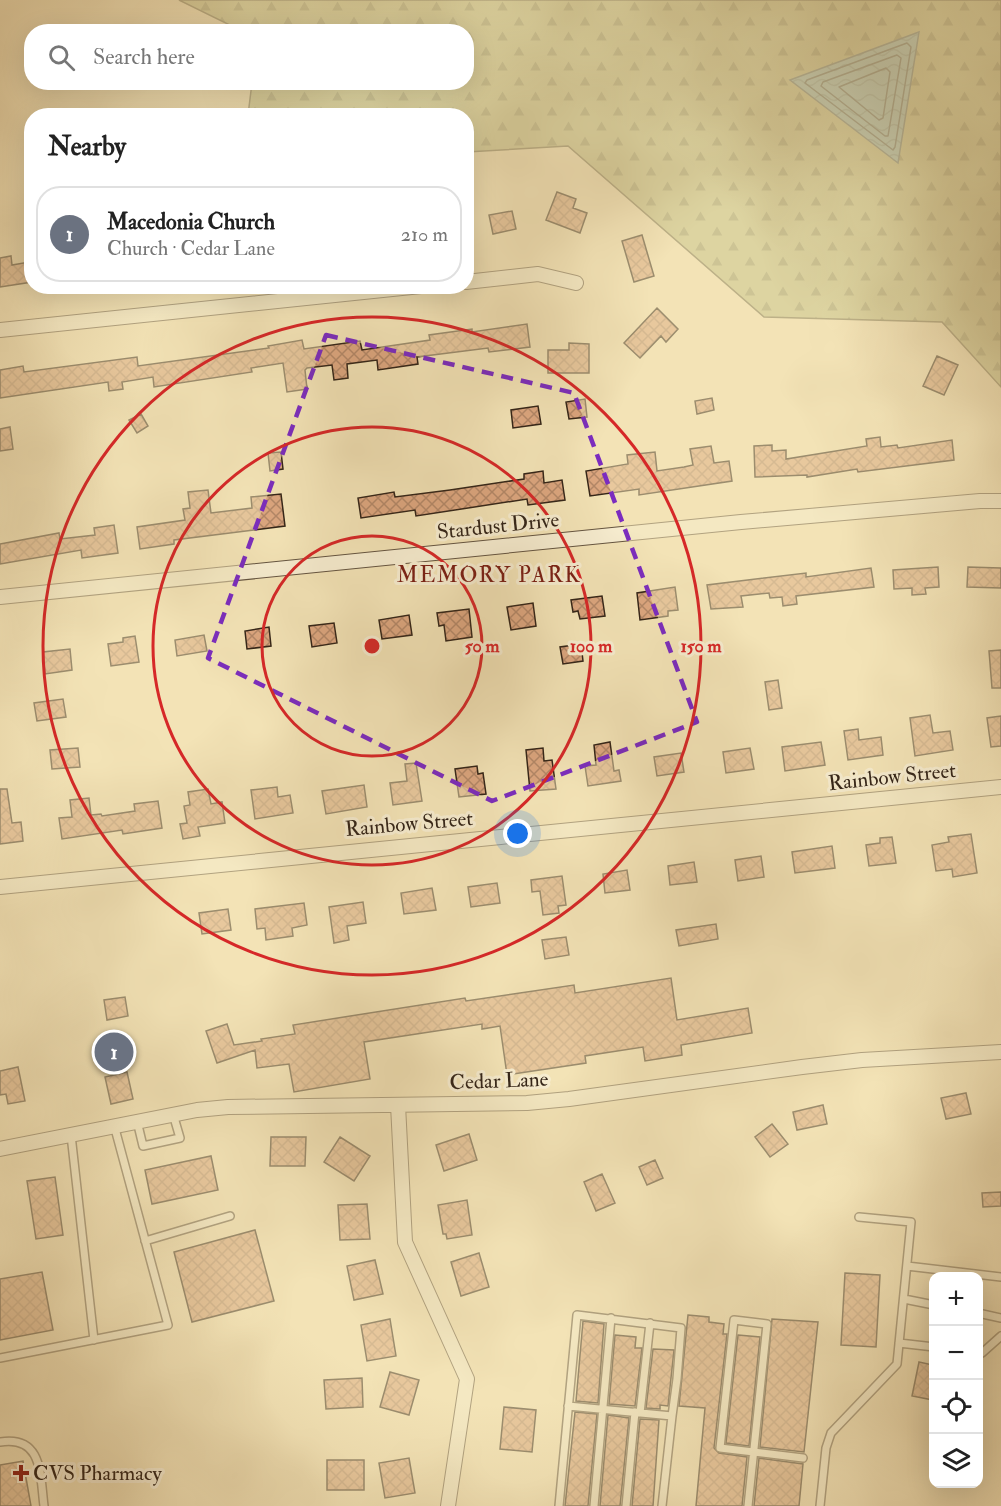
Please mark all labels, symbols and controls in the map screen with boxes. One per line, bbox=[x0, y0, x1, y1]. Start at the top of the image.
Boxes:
search box bbox=[24, 24, 474, 90]
icon: search bbox=[45, 41, 78, 74]
text: Search here bbox=[93, 43, 195, 71]
text: Nearby bbox=[48, 131, 126, 163]
text: Macedonia Church bbox=[107, 208, 275, 236]
text: 1 bbox=[66, 222, 73, 247]
text: 210 m bbox=[401, 222, 448, 247]
text: Church · Cedar Lane bbox=[107, 236, 275, 261]
street label: Stardust Drive bbox=[436, 506, 561, 546]
district label: MEMORY PARK bbox=[397, 561, 581, 589]
text: 50 m bbox=[465, 635, 500, 658]
text: 100 m bbox=[570, 635, 613, 658]
text: 150 m bbox=[680, 635, 723, 658]
centre of rings bbox=[362, 636, 382, 656]
street label: Rainbow Street bbox=[827, 757, 957, 797]
street label: Rainbow Street bbox=[344, 805, 474, 843]
your location bbox=[503, 819, 532, 848]
pin: 1 bbox=[94, 1030, 134, 1074]
street label: Cedar Lane bbox=[449, 1066, 549, 1096]
map controls bbox=[929, 1272, 983, 1488]
button: + bbox=[929, 1272, 983, 1326]
button: − bbox=[929, 1326, 983, 1380]
button: locate bbox=[929, 1380, 983, 1434]
button: layers bbox=[929, 1434, 983, 1488]
place label: CVS Pharmacy bbox=[33, 1460, 162, 1487]
marker: CVS Pharmacy bbox=[14, 1466, 28, 1480]

